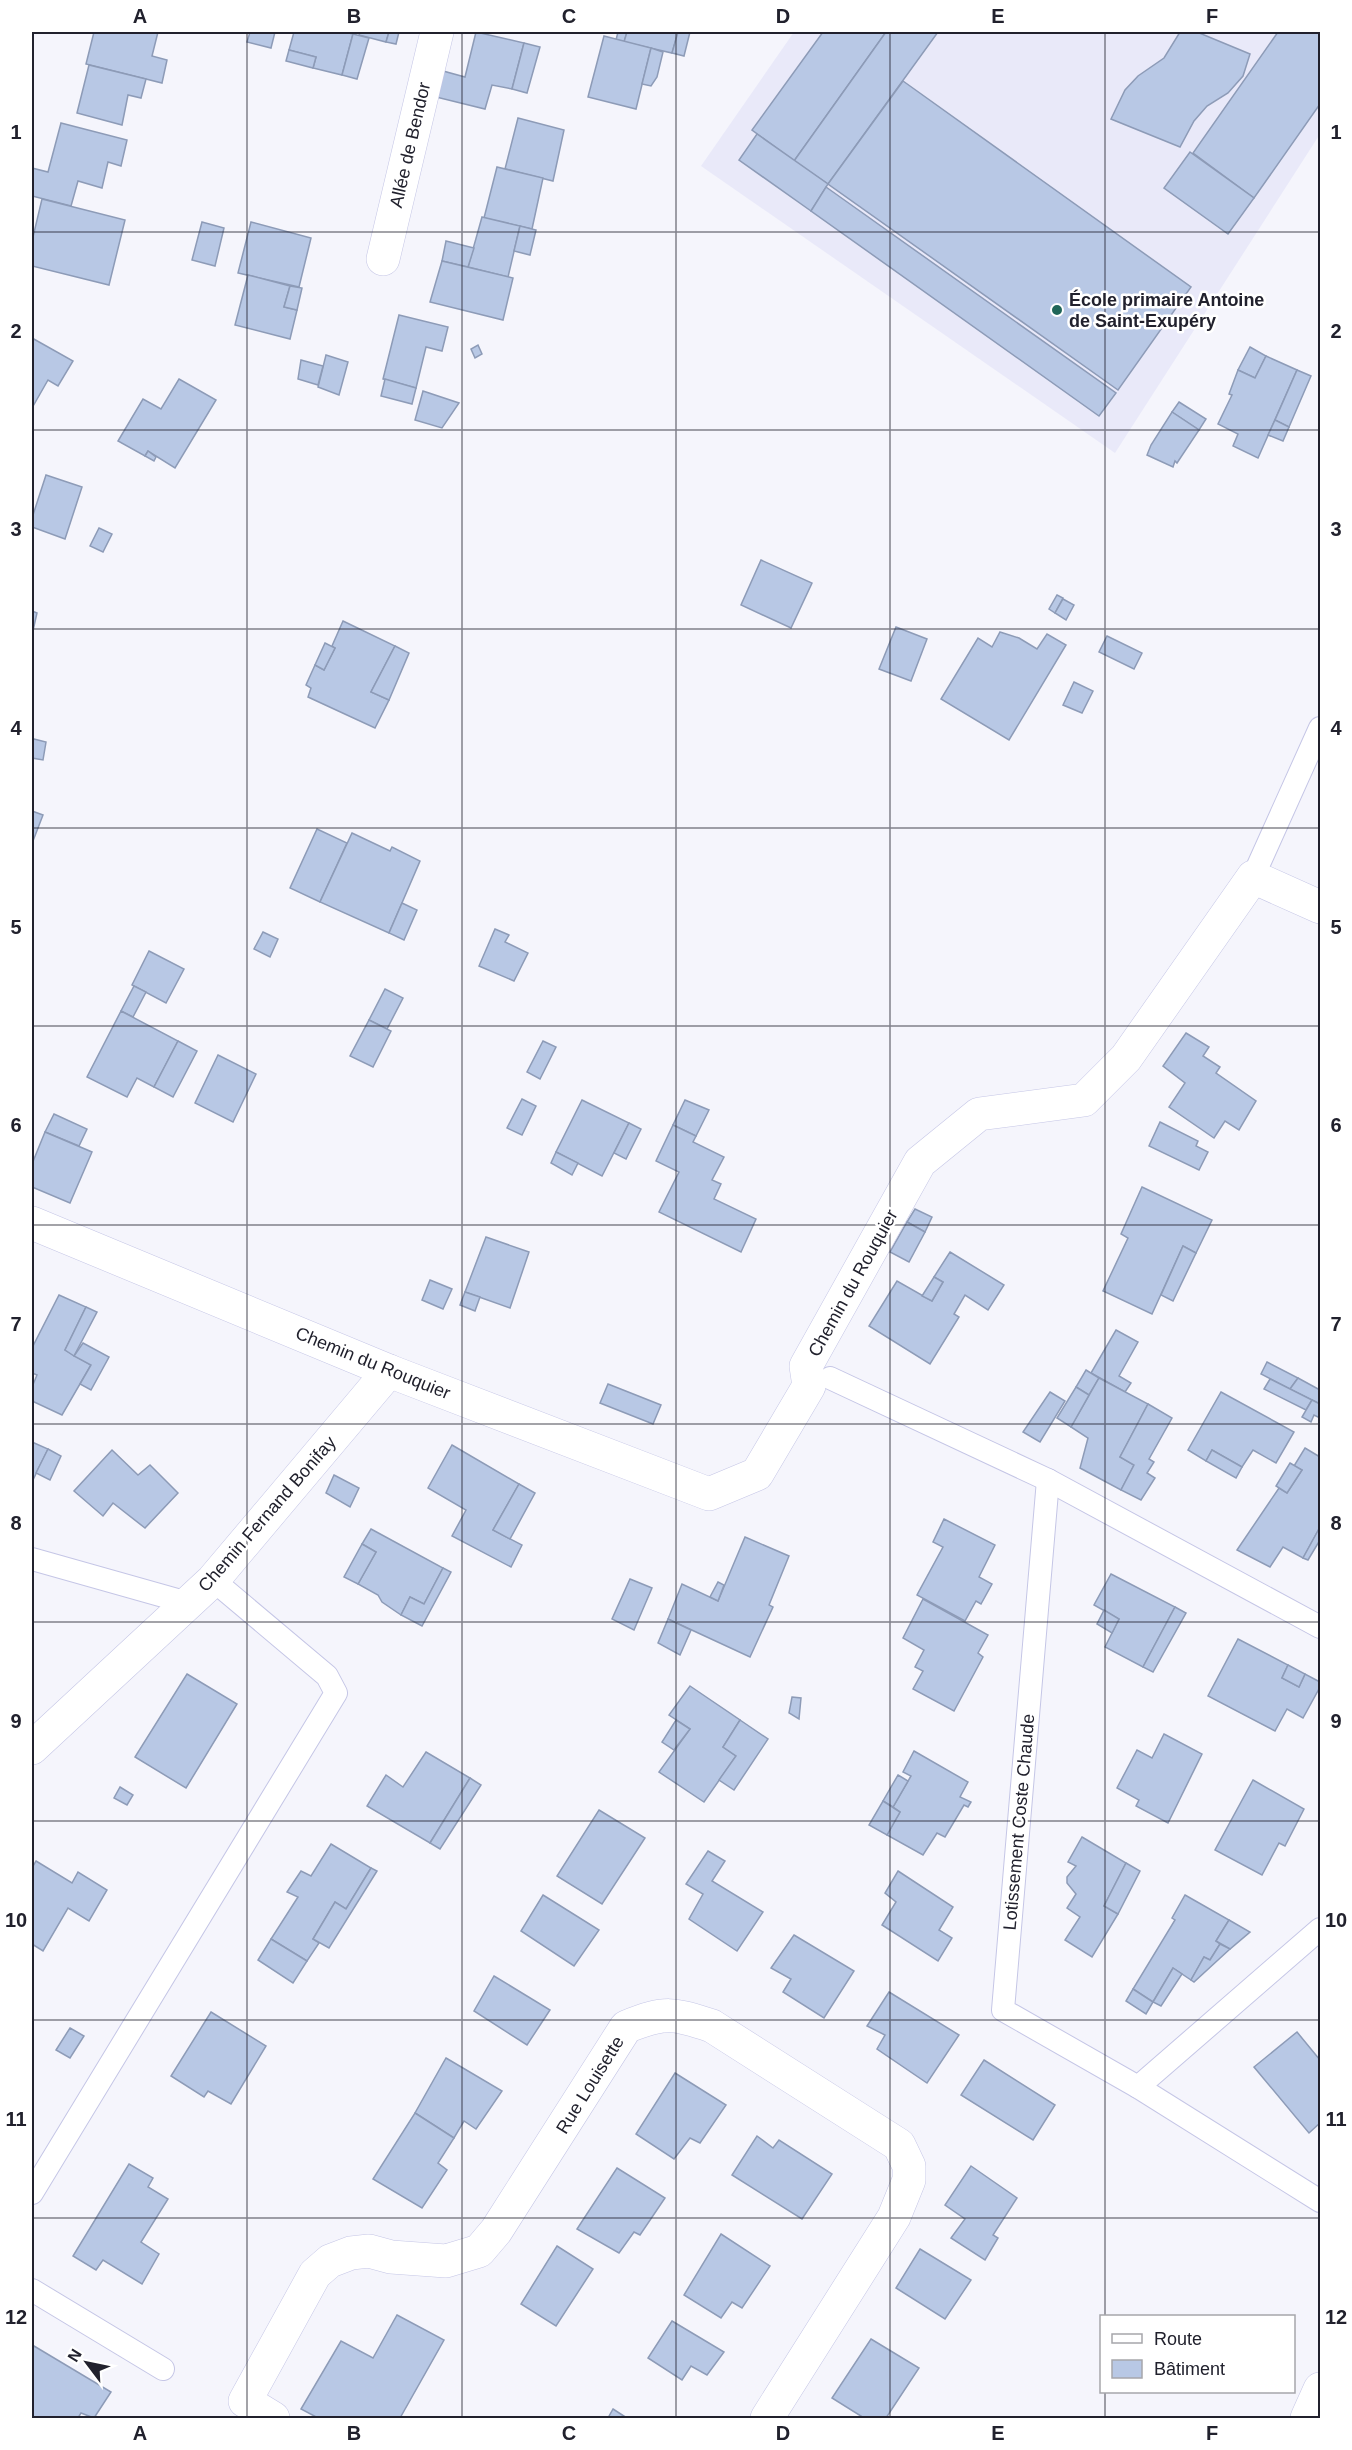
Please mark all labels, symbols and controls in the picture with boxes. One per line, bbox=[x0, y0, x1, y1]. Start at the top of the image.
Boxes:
text: A bbox=[133, 5, 147, 27]
text: B bbox=[347, 5, 361, 27]
text: C bbox=[562, 5, 576, 27]
text: D bbox=[776, 5, 790, 27]
text: E bbox=[991, 5, 1005, 27]
text: F bbox=[1206, 5, 1218, 27]
street label: Allée de Bendor bbox=[386, 80, 434, 210]
text: 1 bbox=[10, 121, 22, 143]
text: 1 bbox=[1330, 121, 1342, 143]
place label: École primaire Antoine de Saint-Exupéry bbox=[1069, 289, 1264, 331]
marker: École primaire Antoine de Saint-Exupéry bbox=[1050, 303, 1064, 317]
text: 2 bbox=[10, 320, 22, 342]
text: 2 bbox=[1330, 320, 1342, 342]
text: 3 bbox=[10, 518, 22, 540]
text: 3 bbox=[1330, 518, 1342, 540]
text: 4 bbox=[10, 717, 22, 739]
text: 4 bbox=[1330, 717, 1342, 739]
text: 5 bbox=[10, 916, 22, 938]
text: 5 bbox=[1330, 916, 1342, 938]
text: 6 bbox=[10, 1114, 22, 1136]
text: 6 bbox=[1330, 1114, 1342, 1136]
street label: Chemin du Rouquier bbox=[804, 1206, 902, 1360]
text: 7 bbox=[10, 1313, 22, 1335]
text: 7 bbox=[1330, 1313, 1342, 1335]
street label: Chemin du Rouquier bbox=[293, 1323, 453, 1403]
street label: Chemin Fernand Bonifay bbox=[194, 1432, 340, 1596]
text: 8 bbox=[10, 1512, 22, 1534]
text: 8 bbox=[1330, 1512, 1342, 1534]
text: 9 bbox=[10, 1710, 22, 1732]
text: 9 bbox=[1330, 1710, 1342, 1732]
street label: Lotissement Coste Chaude bbox=[1000, 1713, 1038, 1931]
text: 10 bbox=[5, 1909, 27, 1931]
text: 10 bbox=[1325, 1909, 1347, 1931]
street label: Rue Louisette bbox=[552, 2033, 628, 2137]
text: 11 bbox=[5, 2108, 27, 2130]
text: 11 bbox=[1325, 2108, 1347, 2130]
text: 12 bbox=[5, 2306, 27, 2328]
text: 12 bbox=[1325, 2306, 1347, 2328]
legend bbox=[1100, 2315, 1295, 2393]
text: Route bbox=[1154, 2329, 1202, 2349]
north arrow bbox=[57, 2333, 117, 2393]
text: N bbox=[64, 2346, 85, 2365]
text: Bâtiment bbox=[1154, 2359, 1225, 2379]
text: A bbox=[133, 2422, 147, 2444]
text: B bbox=[347, 2422, 361, 2444]
text: C bbox=[562, 2422, 576, 2444]
text: D bbox=[776, 2422, 790, 2444]
text: E bbox=[991, 2422, 1005, 2444]
text: F bbox=[1206, 2422, 1218, 2444]

